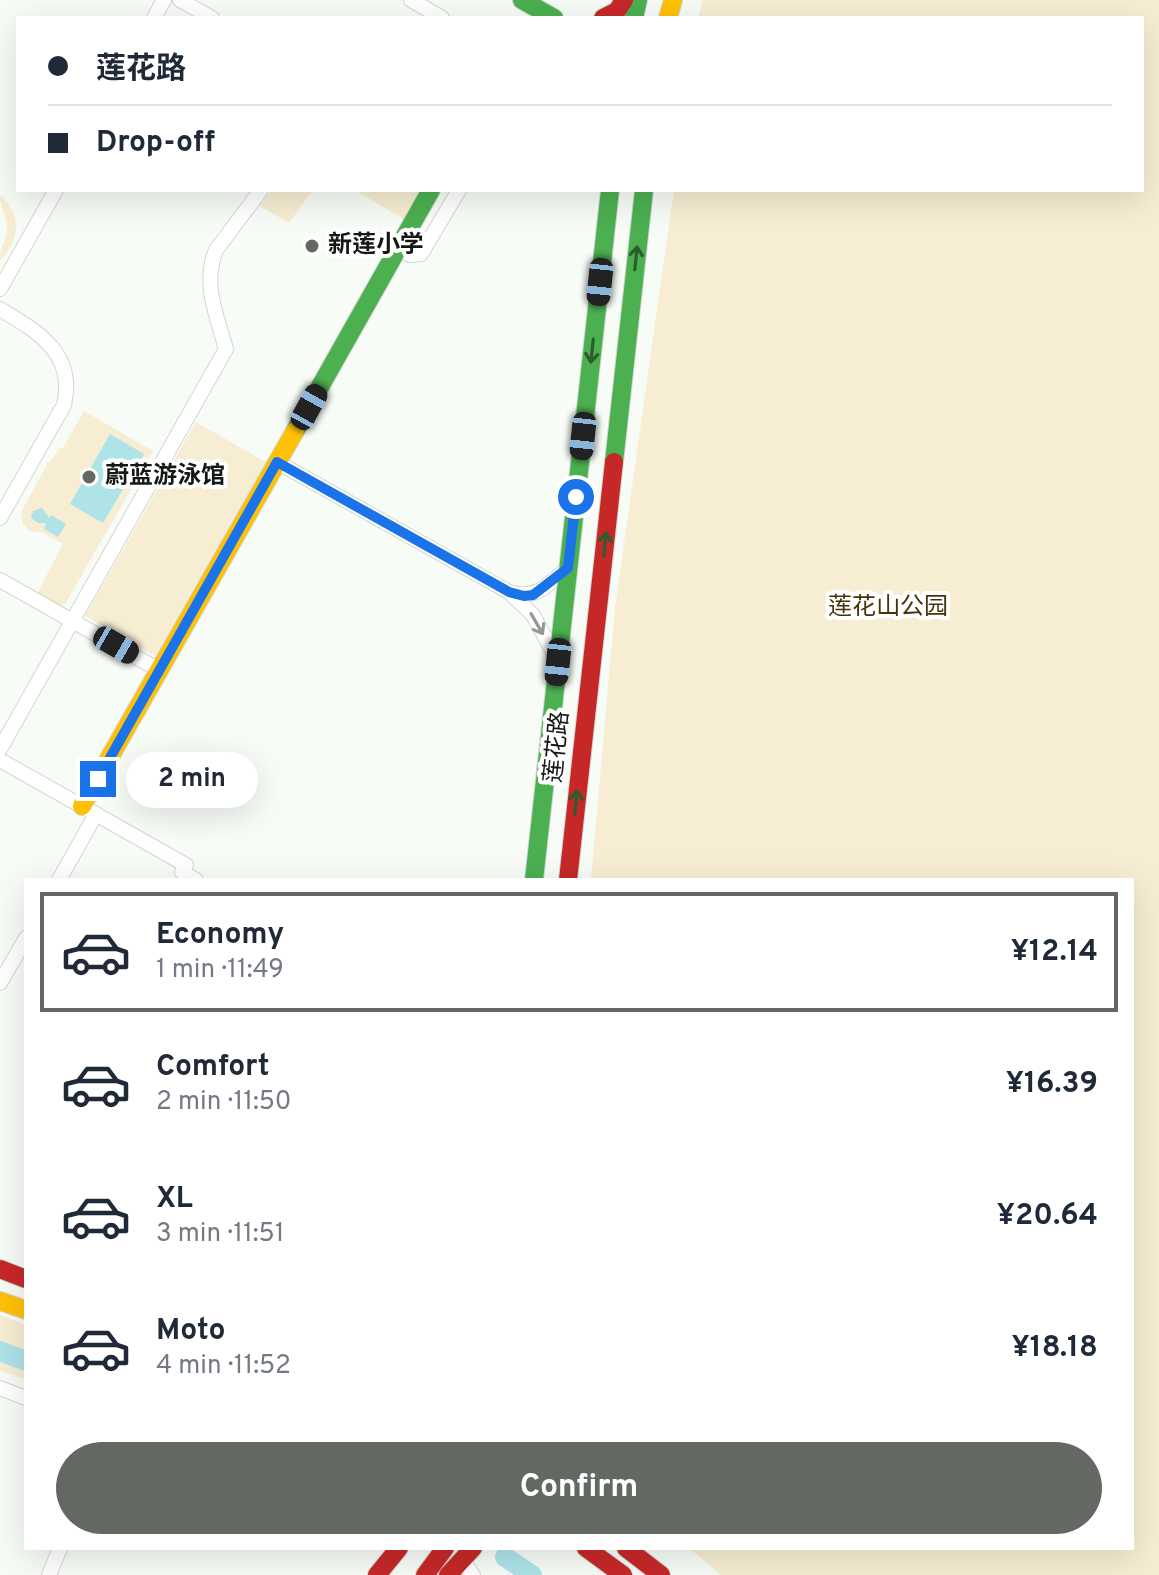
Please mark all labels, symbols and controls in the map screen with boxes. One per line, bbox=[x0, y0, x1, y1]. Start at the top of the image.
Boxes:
text: 莲花路 bbox=[96, 52, 186, 89]
text: Drop-off bbox=[96, 125, 215, 162]
place label: 新莲小学 bbox=[328, 231, 424, 261]
marker: 新莲小学 bbox=[303, 237, 321, 255]
one-way arrow bbox=[629, 245, 644, 272]
car bbox=[586, 257, 614, 307]
one-way arrow bbox=[585, 337, 600, 364]
car bbox=[287, 380, 331, 434]
car bbox=[569, 411, 597, 461]
place label: 蔚蓝游泳馆 bbox=[105, 462, 225, 492]
marker: 蔚蓝游泳馆 bbox=[80, 468, 98, 486]
route start bbox=[558, 479, 594, 515]
one-way arrow bbox=[597, 531, 612, 558]
park label: 莲花山公园 bbox=[828, 593, 948, 623]
one-way arrow bbox=[529, 612, 545, 635]
car bbox=[89, 623, 143, 667]
car bbox=[544, 637, 572, 687]
street label: 莲花路 bbox=[539, 710, 577, 784]
callout: 2 min bbox=[126, 751, 258, 807]
route end bbox=[80, 761, 116, 797]
text: 2 min bbox=[158, 763, 226, 796]
one-way arrow bbox=[569, 790, 584, 816]
icon: car bbox=[60, 916, 132, 988]
text: Economy bbox=[156, 917, 284, 954]
text: ¥12.14 bbox=[1011, 934, 1098, 971]
text: 1 min · 11:49 bbox=[156, 954, 284, 987]
icon: car bbox=[60, 1048, 132, 1120]
text: Comfort bbox=[156, 1049, 269, 1086]
text: ¥16.39 bbox=[1006, 1066, 1098, 1103]
text: 2 min · 11:50 bbox=[156, 1086, 292, 1119]
icon: car bbox=[60, 1180, 132, 1252]
text: XL bbox=[156, 1181, 193, 1218]
text: ¥20.64 bbox=[997, 1198, 1098, 1235]
text: 3 min · 11:51 bbox=[156, 1218, 284, 1251]
icon: car bbox=[60, 1312, 132, 1384]
text: Moto bbox=[156, 1313, 226, 1350]
text: ¥18.18 bbox=[1011, 1330, 1098, 1367]
text: 4 min · 11:52 bbox=[156, 1350, 291, 1383]
button: Confirm bbox=[56, 1442, 1102, 1534]

